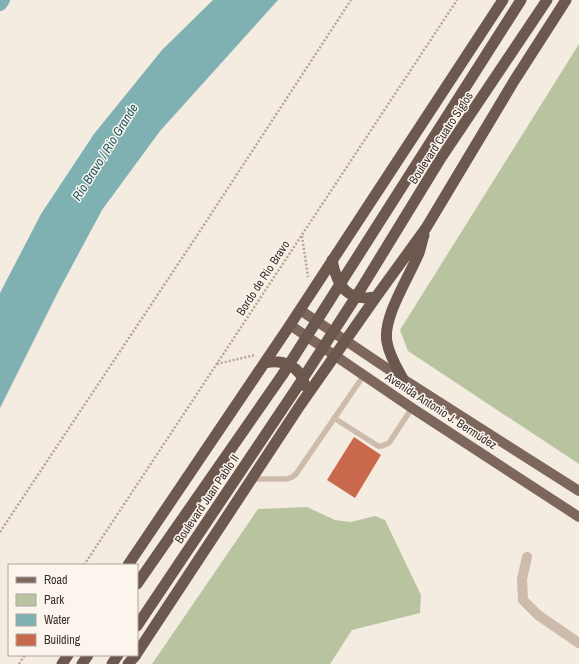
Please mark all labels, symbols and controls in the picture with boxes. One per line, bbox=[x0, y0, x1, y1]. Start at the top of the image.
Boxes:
street label: Boulevard Cuatro Siglos bbox=[405, 89, 477, 187]
water label: Río Bravo / Rio Grande bbox=[68, 100, 142, 204]
street label: Bordo de Rio Bravo bbox=[233, 237, 293, 319]
street label: Avenida Antonio J. Bermúdez bbox=[381, 368, 500, 453]
street label: Boulevard Juan Pablo II bbox=[171, 451, 243, 547]
legend bbox=[8, 564, 138, 656]
text: Road bbox=[44, 572, 68, 588]
text: Park bbox=[44, 592, 64, 608]
text: Water bbox=[44, 612, 71, 628]
text: Building bbox=[44, 632, 81, 648]

